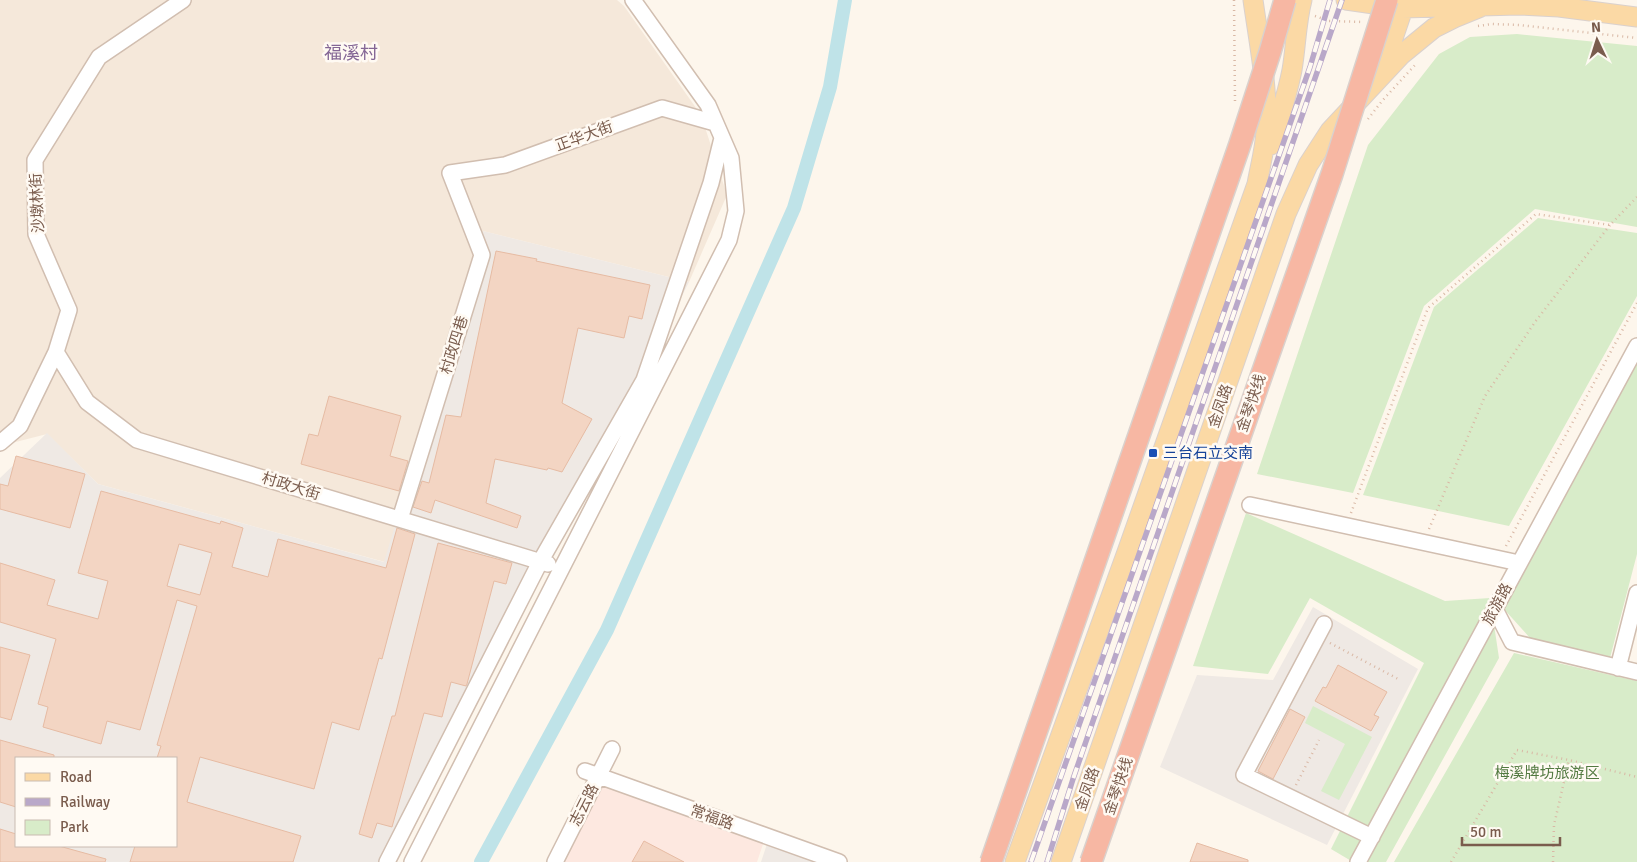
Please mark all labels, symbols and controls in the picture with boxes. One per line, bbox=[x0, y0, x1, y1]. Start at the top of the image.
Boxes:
north arrow bbox=[1572, 15, 1622, 65]
text: N bbox=[1591, 19, 1602, 36]
district label: 福溪村 bbox=[324, 42, 378, 64]
street label: 正华大街 bbox=[553, 117, 615, 155]
street label: 沙墩林街 bbox=[26, 173, 48, 233]
street label: 村政四巷 bbox=[437, 314, 471, 376]
street label: 金琴快线 bbox=[1233, 372, 1269, 434]
street label: 金凤路 bbox=[1204, 382, 1236, 430]
place label: 三台石立交南 bbox=[1163, 444, 1253, 462]
marker: 三台石立交南 bbox=[1147, 447, 1159, 459]
street label: 村政大街 bbox=[260, 469, 322, 503]
street label: 旅游路 bbox=[1478, 580, 1516, 628]
street label: 金琴快线 bbox=[1100, 755, 1136, 817]
legend bbox=[15, 757, 178, 847]
park label: 梅溪牌坊旅游区 bbox=[1494, 764, 1600, 782]
street label: 金凤路 bbox=[1071, 765, 1103, 813]
text: Road bbox=[60, 768, 92, 786]
street label: 志云路 bbox=[566, 781, 602, 829]
text: Railway bbox=[60, 793, 110, 811]
street label: 常福路 bbox=[688, 801, 736, 833]
scale bar bbox=[1462, 814, 1560, 846]
text: Park bbox=[60, 818, 89, 836]
text: 50 m bbox=[1470, 823, 1501, 841]

